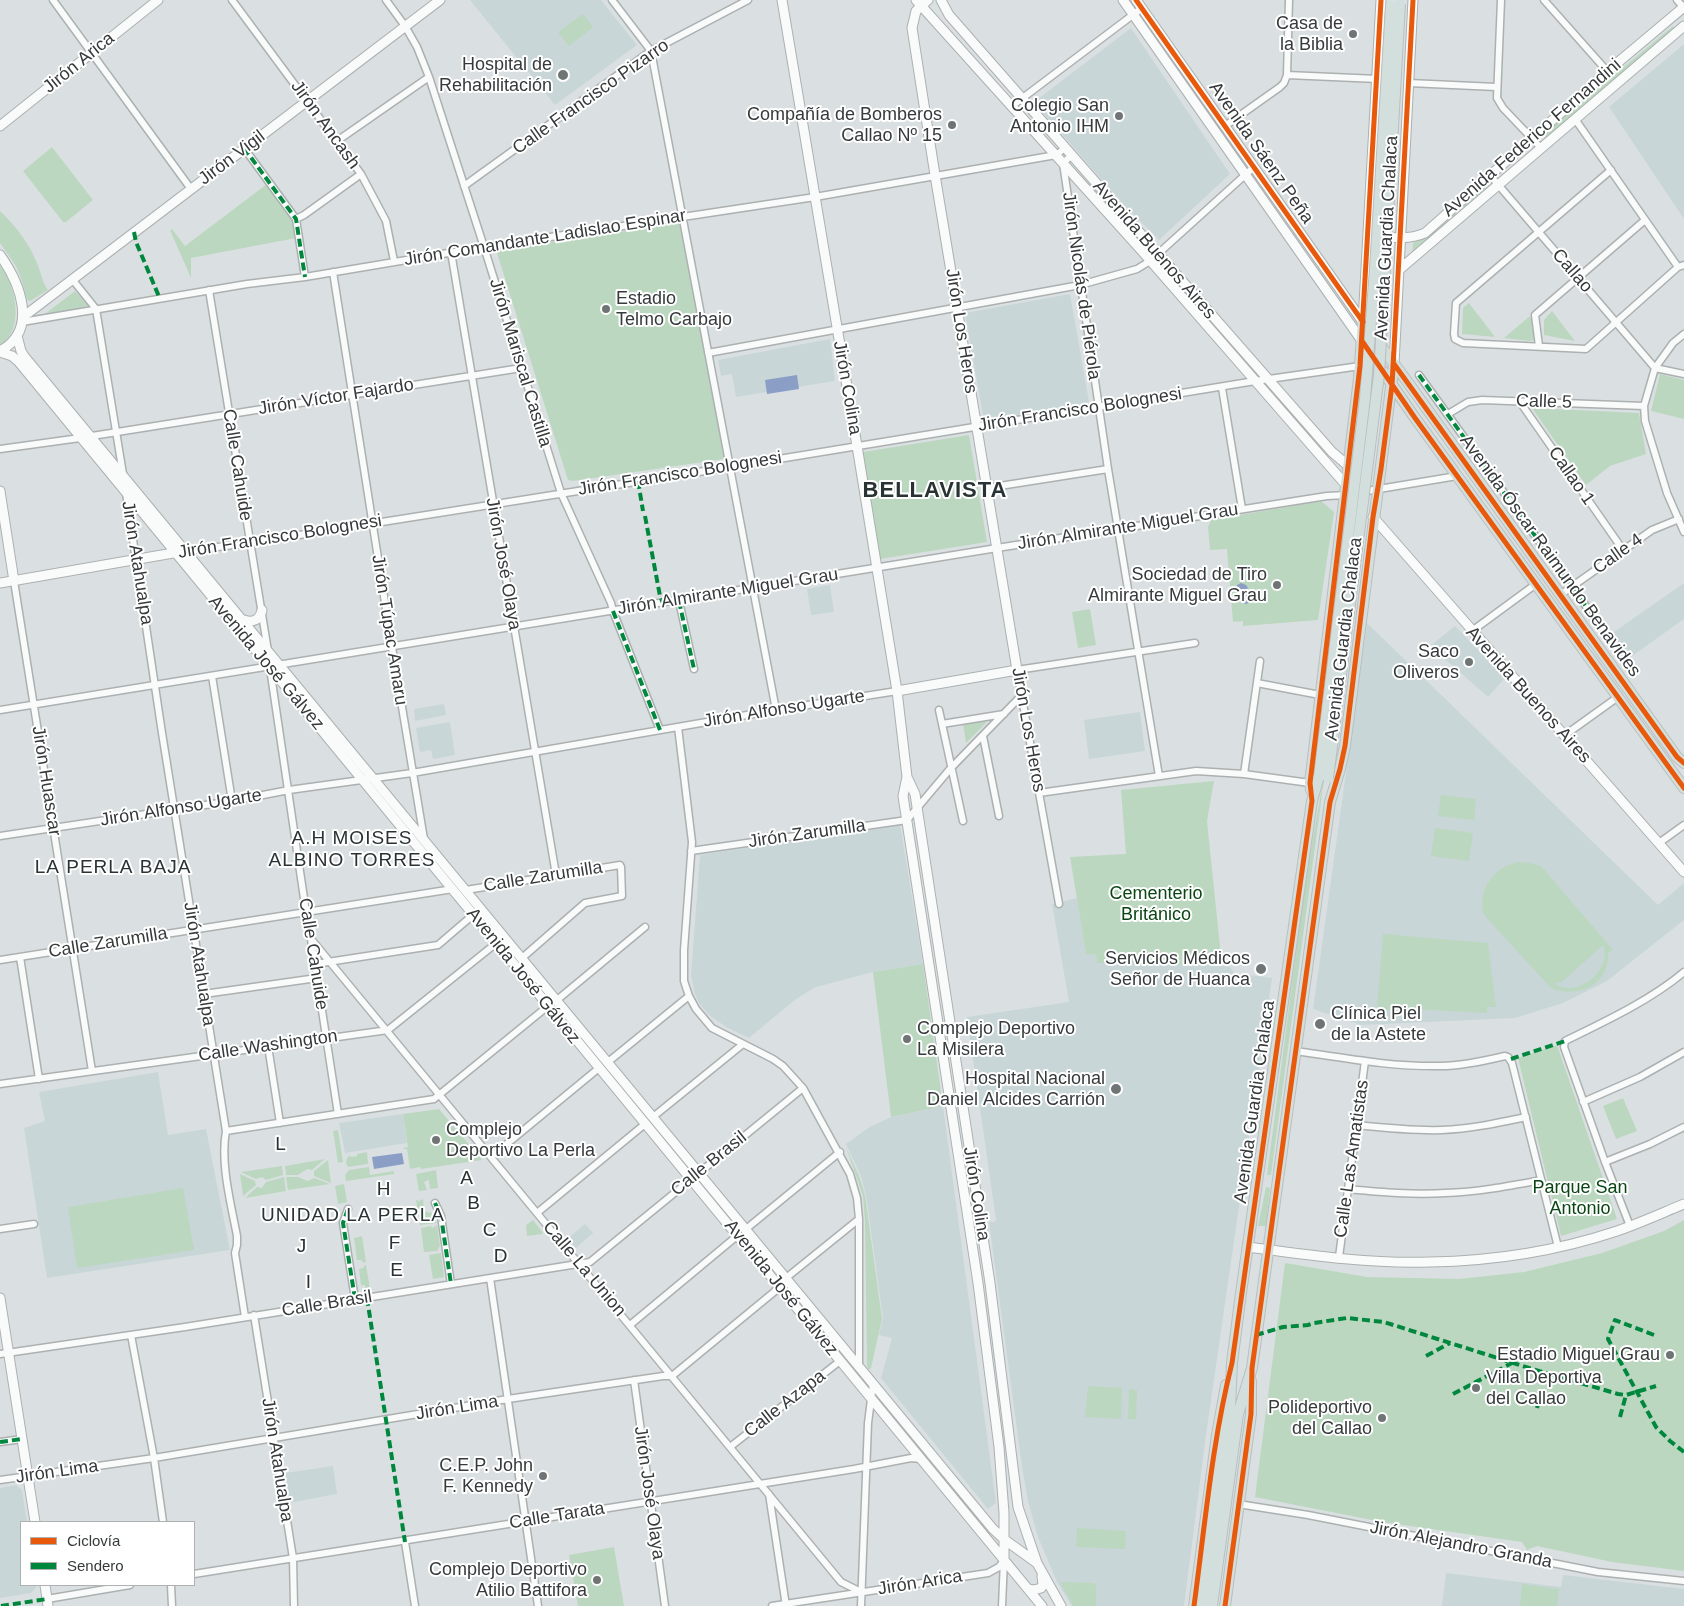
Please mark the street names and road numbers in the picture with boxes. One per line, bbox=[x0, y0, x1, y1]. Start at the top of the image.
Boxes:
street label: Jirón Arica bbox=[39, 28, 119, 98]
street label: Calle Francisco Pizarro bbox=[509, 35, 673, 159]
street label: Avenida Federico Fernandini bbox=[1438, 54, 1626, 222]
street label: Jirón Ancash bbox=[286, 77, 364, 173]
street label: Avenida Sáenz Peña bbox=[1204, 78, 1318, 228]
street label: Jirón Vigil bbox=[194, 126, 270, 190]
street label: Avenida Guardia Chalaca bbox=[1371, 135, 1403, 341]
street label: Avenida Buenos Aires bbox=[1088, 176, 1220, 324]
street label: Jirón Nicolás de Piérola bbox=[1057, 191, 1105, 381]
street label: Jirón Comandante Ladislao Espinar bbox=[402, 205, 688, 271]
street label: Callao bbox=[1547, 245, 1597, 297]
street label: Jirón Los Heros bbox=[940, 267, 982, 395]
street label: Jirón Mariscal Castilla bbox=[484, 276, 556, 450]
street label: Jirón Colina bbox=[828, 339, 866, 437]
street label: Jirón Víctor Fajardo bbox=[257, 374, 415, 420]
street label: Jirón Francisco Bolognesi bbox=[977, 383, 1183, 437]
street label: Calle 5 bbox=[1516, 390, 1572, 414]
street label: Calle Cahuide bbox=[217, 407, 257, 523]
street label: Avenida Óscar Raimundo Benavides bbox=[1455, 431, 1645, 681]
street label: Callao 1 bbox=[1543, 443, 1599, 509]
street label: Jirón Francisco Bolognesi bbox=[577, 447, 783, 501]
street label: Jirón José Olaya bbox=[481, 496, 525, 632]
street label: Jirón Almirante Miguel Grau bbox=[1016, 499, 1240, 555]
street label: Jirón Atahualpa bbox=[117, 500, 157, 626]
street label: Jirón Francisco Bolognesi bbox=[177, 510, 383, 564]
street label: Calle 4 bbox=[1589, 529, 1647, 579]
street label: Avenida Guardia Chalaca bbox=[1321, 536, 1367, 742]
street label: Jirón Túpac Amaru bbox=[366, 553, 412, 707]
street label: Jirón Almirante Miguel Grau bbox=[616, 564, 840, 620]
street label: Avenida José Gálvez bbox=[203, 591, 329, 735]
street label: Avenida Buenos Aires bbox=[1461, 622, 1595, 768]
street label: Jirón Los Heros bbox=[1006, 666, 1050, 794]
street label: Jirón Alfonso Ugarte bbox=[702, 686, 866, 732]
street label: Jirón Huascar bbox=[27, 724, 65, 838]
street label: Jirón Alfonso Ugarte bbox=[99, 785, 263, 831]
street label: Jirón Zarumilla bbox=[747, 815, 867, 853]
street label: Calle Zarumilla bbox=[482, 857, 604, 897]
street label: Calle Cahuide bbox=[293, 896, 333, 1012]
street label: Jirón Atahualpa bbox=[179, 901, 219, 1027]
street label: Avenida José Gálvez bbox=[462, 904, 584, 1048]
street label: Calle Zarumilla bbox=[47, 923, 169, 963]
street label: Avenida Guardia Chalaca bbox=[1230, 999, 1280, 1205]
street label: Calle Washington bbox=[197, 1026, 339, 1066]
street label: Calle Las Amatistas bbox=[1330, 1079, 1374, 1239]
street label: Calle Brasil bbox=[667, 1127, 751, 1201]
street label: Jirón Colina bbox=[958, 1145, 994, 1243]
street label: Avenida José Gálvez bbox=[720, 1216, 842, 1360]
street label: Calle La Union bbox=[538, 1217, 630, 1321]
street label: Calle Brasil bbox=[280, 1286, 374, 1322]
street label: Calle Azapa bbox=[740, 1366, 830, 1442]
street label: Jirón Lima bbox=[414, 1391, 500, 1425]
street label: Jirón Atahualpa bbox=[257, 1397, 297, 1523]
street label: Jirón José Olaya bbox=[629, 1425, 669, 1561]
street label: Jirón Lima bbox=[14, 1456, 100, 1488]
street label: Calle Tarata bbox=[508, 1498, 606, 1534]
street label: Jirón Alejandro Granda bbox=[1368, 1517, 1554, 1573]
street label: Jirón Arica bbox=[876, 1566, 964, 1600]

